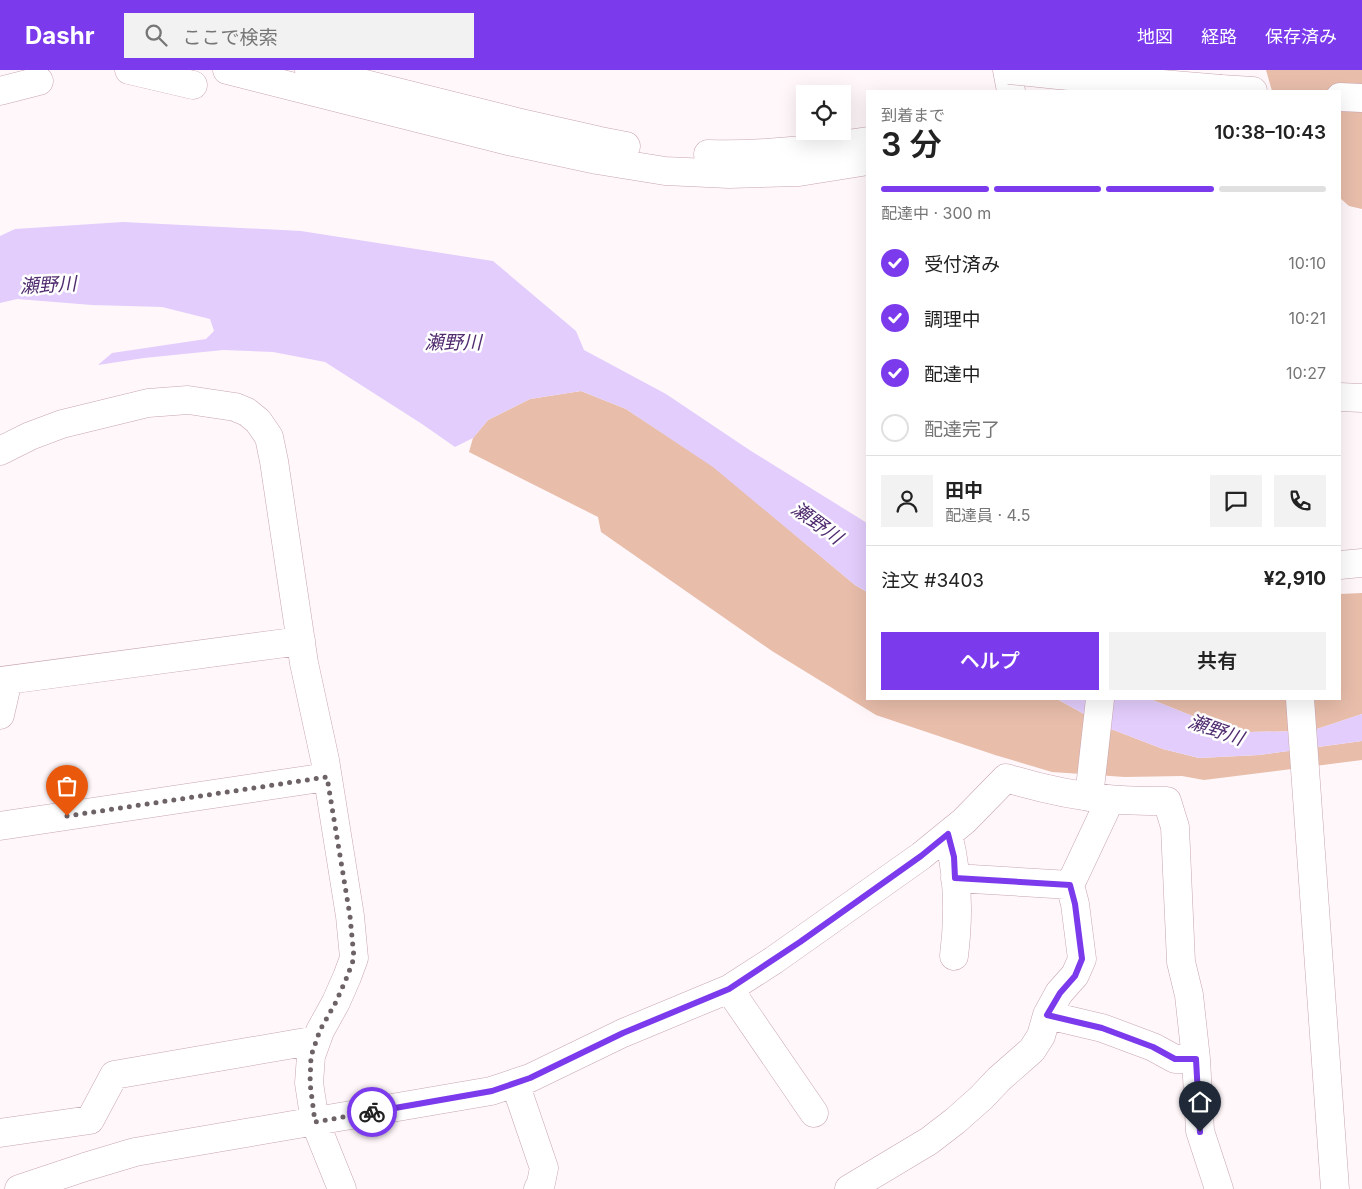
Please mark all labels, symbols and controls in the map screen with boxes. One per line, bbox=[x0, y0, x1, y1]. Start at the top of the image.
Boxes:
search box bbox=[124, 13, 474, 58]
text: Dashr bbox=[25, 21, 94, 50]
icon: search bbox=[142, 21, 170, 49]
text: ここで検索 bbox=[182, 26, 277, 49]
text: 地図 bbox=[1137, 26, 1173, 47]
text: 経路 bbox=[1201, 26, 1237, 47]
text: 保存済み bbox=[1265, 26, 1337, 47]
map controls bbox=[796, 85, 851, 140]
button: locate bbox=[796, 85, 851, 140]
text: 到着まで bbox=[881, 105, 945, 125]
text: 10:38–10:43 bbox=[1214, 121, 1326, 144]
text: 3 分 bbox=[881, 125, 941, 164]
text: 配達中 · 300 m bbox=[881, 203, 991, 223]
icon: check bbox=[881, 249, 909, 277]
text: 受付済み bbox=[924, 253, 1000, 276]
text: 10:10 bbox=[1288, 253, 1326, 273]
water label: 瀬野川 bbox=[19, 272, 79, 298]
icon: check bbox=[881, 304, 909, 332]
text: 調理中 bbox=[924, 308, 981, 331]
text: 10:21 bbox=[1289, 308, 1326, 328]
water label: 瀬野川 bbox=[424, 331, 483, 354]
icon: check bbox=[881, 359, 909, 387]
text: 配達中 bbox=[924, 363, 981, 386]
text: 10:27 bbox=[1286, 363, 1326, 383]
text: 配達完了 bbox=[924, 418, 1000, 441]
button: person bbox=[881, 475, 933, 527]
button: chat bbox=[1210, 475, 1262, 527]
button: phone bbox=[1274, 475, 1326, 527]
text: 田中 bbox=[945, 479, 983, 502]
water label: 瀬野川 bbox=[787, 497, 848, 550]
text: 配達員 · 4.5 bbox=[945, 505, 1031, 525]
text: ¥2,910 bbox=[1264, 567, 1326, 590]
text: 注文 #3403 bbox=[881, 569, 984, 592]
button: ヘルプ bbox=[881, 632, 1099, 690]
button: 共有 bbox=[1109, 632, 1326, 690]
water label: 瀬野川 bbox=[1185, 710, 1249, 751]
pin bbox=[46, 765, 88, 816]
icon: bag bbox=[53, 772, 81, 800]
pin bbox=[1179, 1081, 1221, 1132]
courier bbox=[347, 1087, 397, 1137]
icon: home bbox=[1186, 1088, 1214, 1116]
icon: bike bbox=[358, 1098, 386, 1126]

